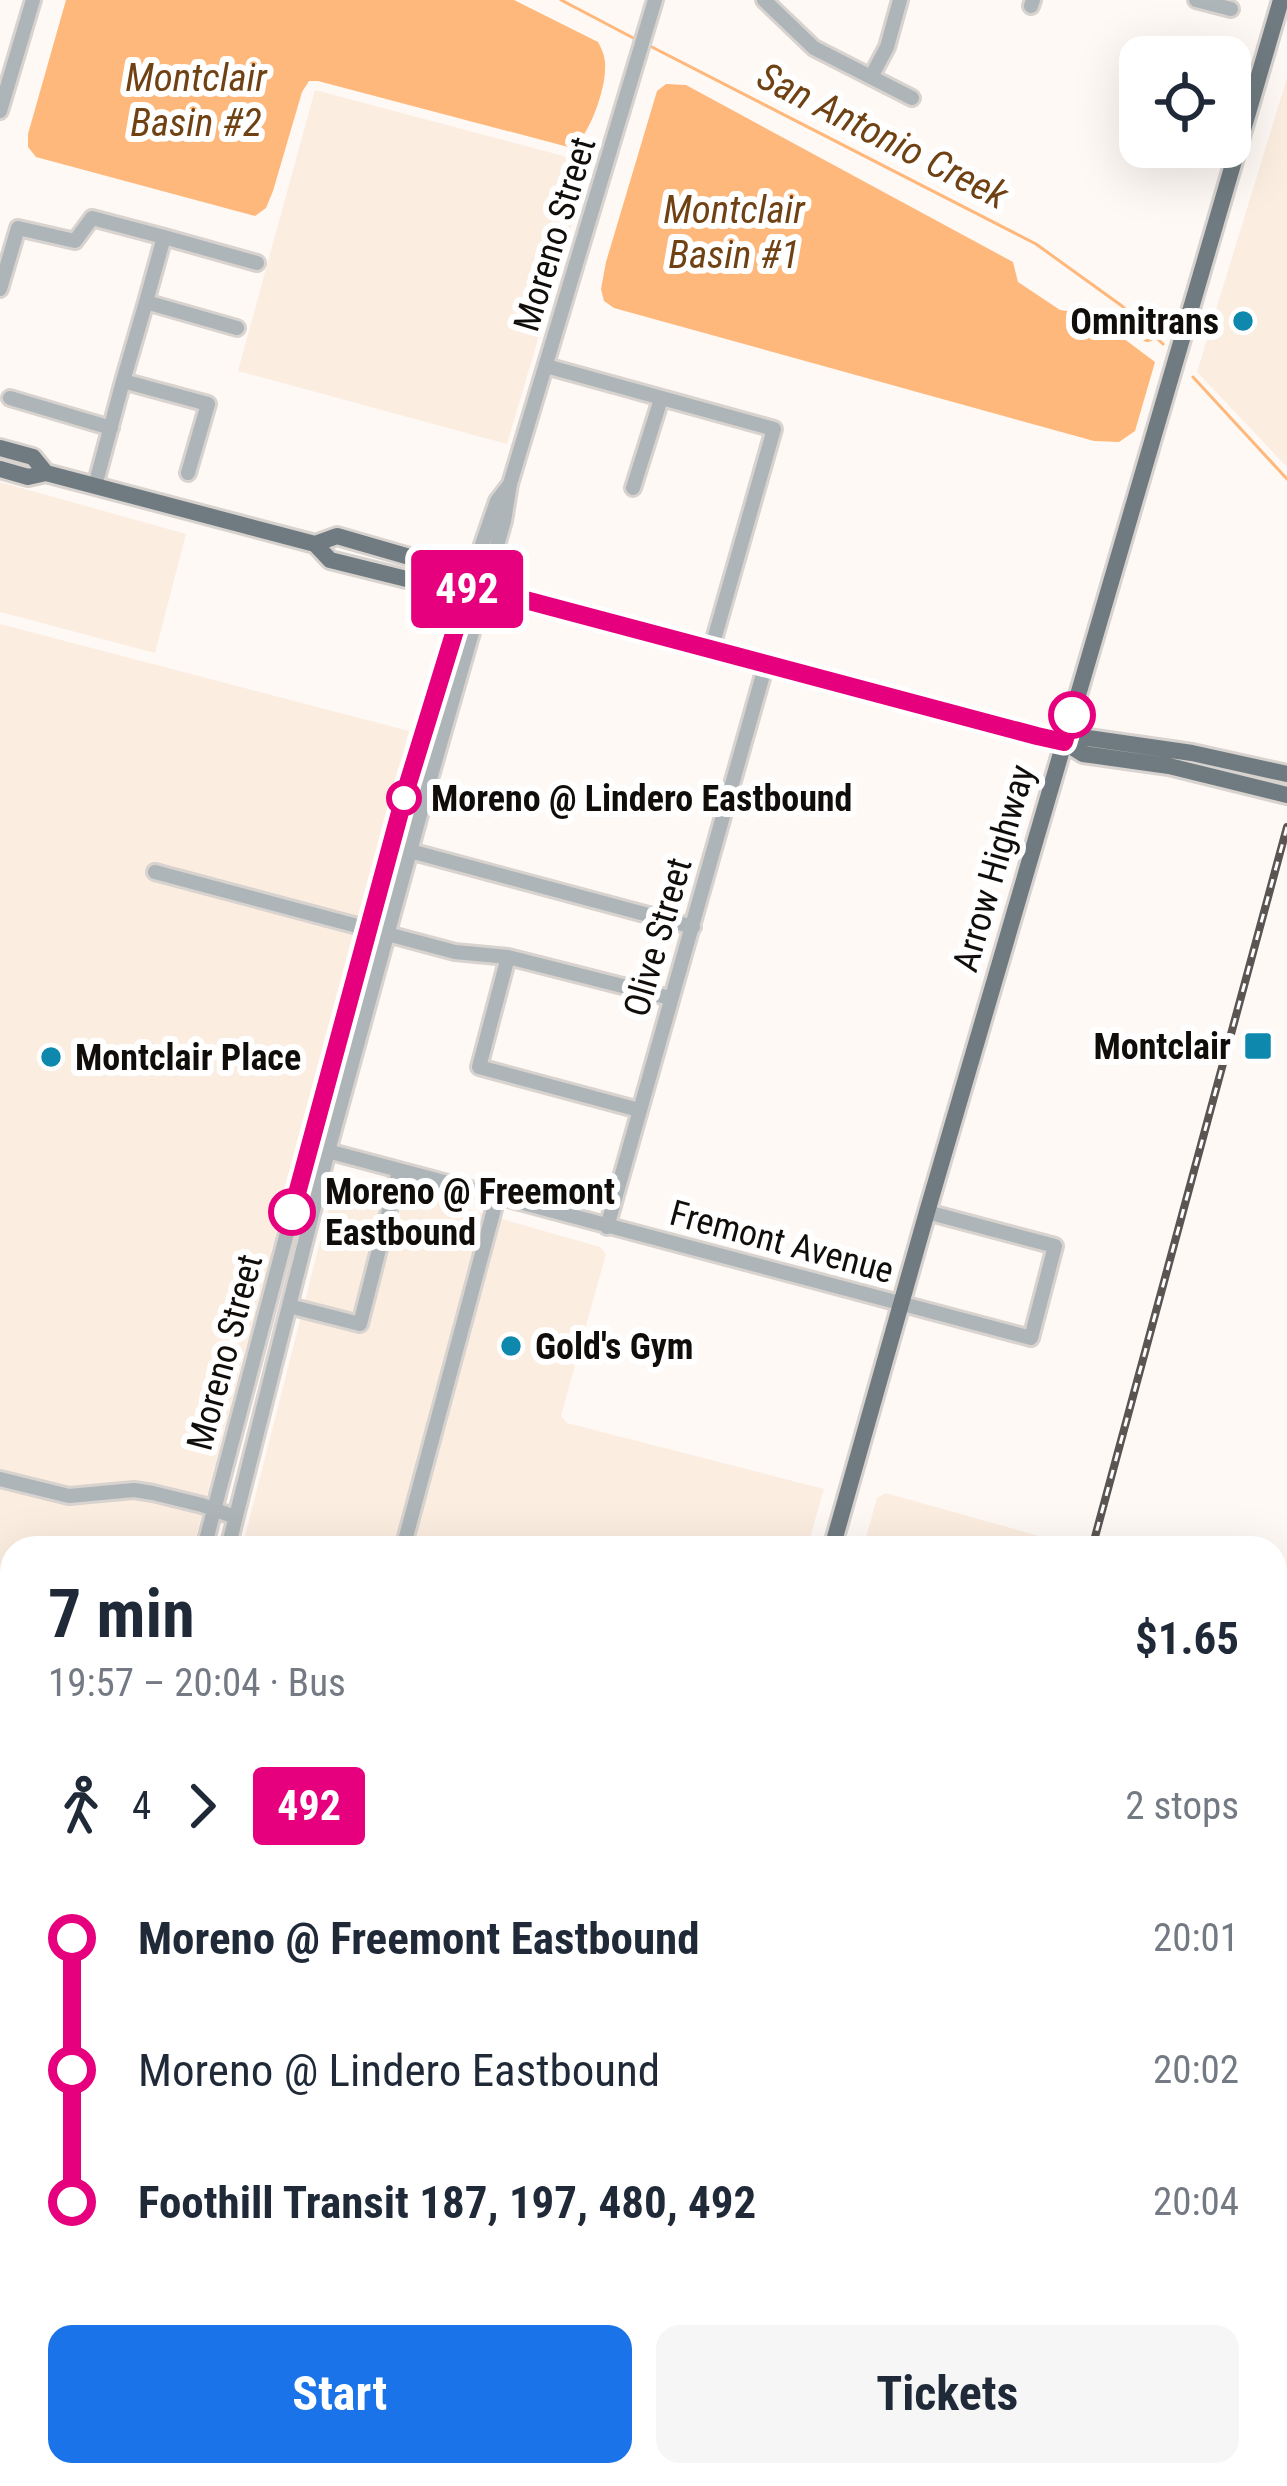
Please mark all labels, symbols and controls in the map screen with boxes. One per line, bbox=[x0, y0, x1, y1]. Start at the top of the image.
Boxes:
map controls bbox=[1119, 36, 1251, 168]
button: locate bbox=[1119, 36, 1251, 168]
water label: San Antonio Creek bbox=[750, 53, 1016, 219]
water label: Montclair Basin #2 bbox=[125, 55, 268, 146]
street label: Moreno Street bbox=[506, 132, 604, 336]
water label: Montclair Basin #1 bbox=[663, 187, 806, 278]
place label: Omnitrans bbox=[1070, 301, 1219, 343]
marker: Omnitrans bbox=[1230, 308, 1256, 334]
line badge: 492 bbox=[398, 550, 536, 628]
text: 492 bbox=[435, 564, 499, 613]
unlabelled marker bbox=[1050, 693, 1094, 737]
street label: Arrow Highway bbox=[944, 760, 1044, 977]
place label: Moreno @ Lindero Eastbound bbox=[431, 778, 852, 820]
marker: Moreno @ Lindero Eastbound bbox=[388, 782, 420, 814]
street label: Olive Street bbox=[615, 853, 701, 1021]
place label: Montclair bbox=[1093, 1026, 1231, 1068]
marker: Montclair bbox=[1242, 1030, 1274, 1062]
place label: Montclair Place bbox=[75, 1037, 301, 1079]
marker: Montclair Place bbox=[38, 1044, 64, 1070]
place label: Moreno @ Freemont Eastbound bbox=[325, 1171, 615, 1254]
marker: Moreno @ Freemont Eastbound bbox=[270, 1190, 314, 1234]
street label: Fremont Avenue bbox=[665, 1192, 898, 1292]
street label: Moreno Street bbox=[179, 1250, 271, 1455]
place label: Gold's Gym bbox=[535, 1326, 694, 1368]
marker: Gold's Gym bbox=[498, 1333, 524, 1359]
text: 7 min bbox=[48, 1576, 195, 1653]
text: $1.65 bbox=[1135, 1612, 1239, 1665]
text: 19:57 – 20:04 · Bus bbox=[48, 1660, 346, 1706]
icon: walk bbox=[48, 1773, 114, 1839]
icon: forward bbox=[169, 1773, 235, 1839]
text: 492 bbox=[277, 1781, 341, 1830]
text: 4 bbox=[132, 1783, 151, 1829]
text: 2 stops bbox=[1125, 1783, 1239, 1829]
text: Moreno @ Freemont Eastbound bbox=[138, 1912, 700, 1965]
text: 20:01 bbox=[1153, 1915, 1239, 1961]
text: Moreno @ Lindero Eastbound bbox=[138, 2044, 660, 2097]
text: 20:02 bbox=[1153, 2047, 1239, 2093]
text: Foothill Transit 187, 197, 480, 492 bbox=[138, 2176, 756, 2229]
text: 20:04 bbox=[1153, 2179, 1239, 2225]
button: Start bbox=[48, 2325, 632, 2463]
button: Tickets bbox=[656, 2325, 1239, 2463]

